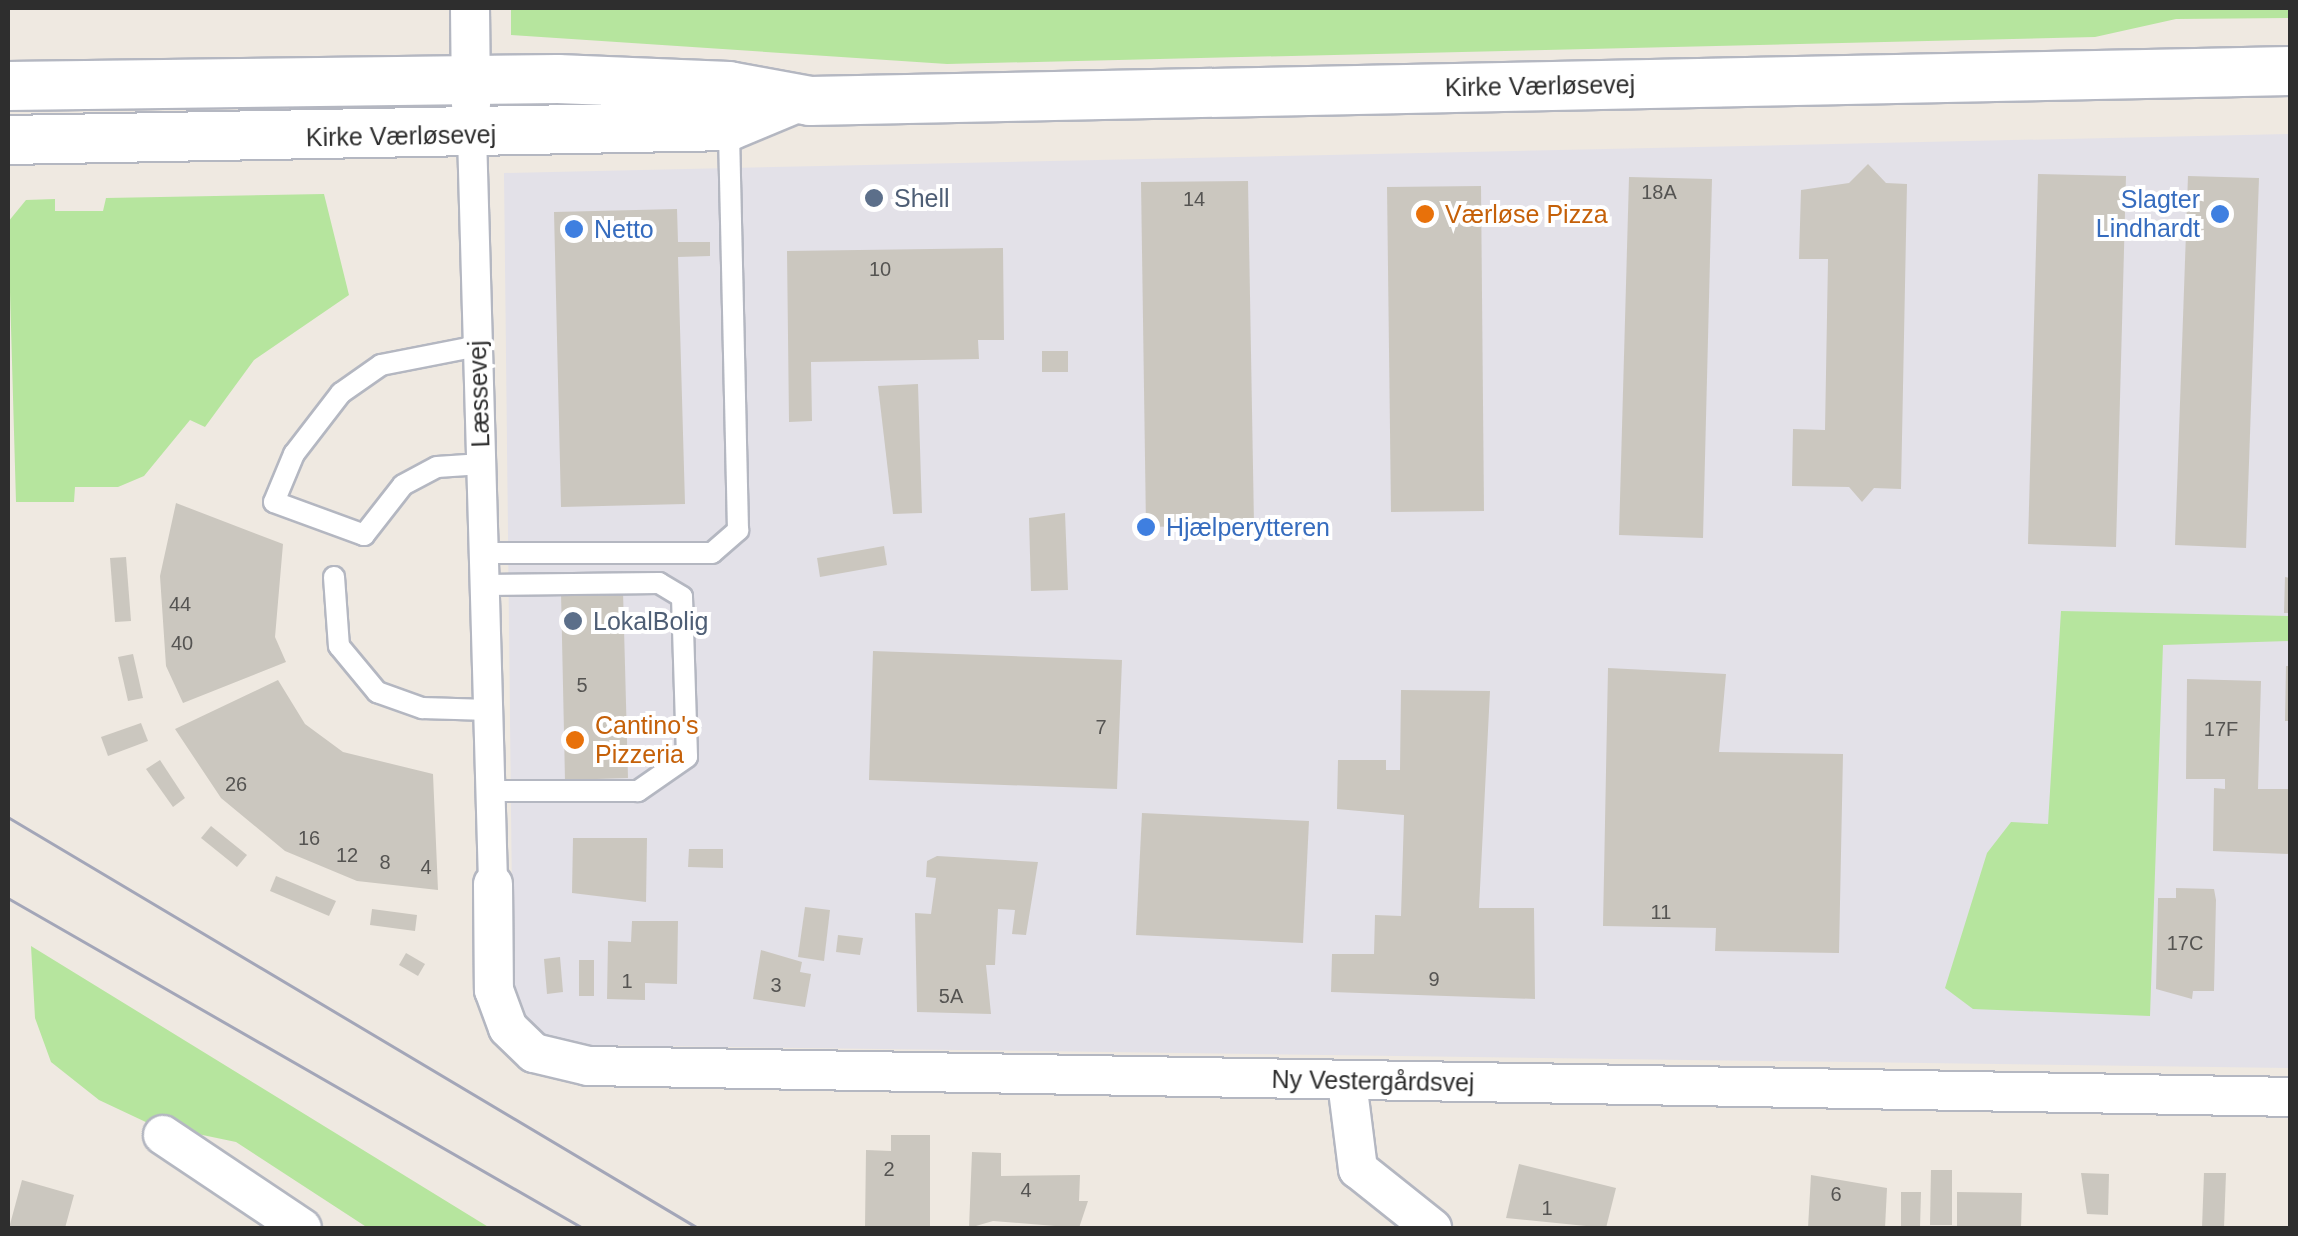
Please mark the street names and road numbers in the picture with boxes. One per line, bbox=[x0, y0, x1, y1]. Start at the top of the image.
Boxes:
street label: Kirke Værløsevej bbox=[1445, 69, 1635, 103]
street label: Kirke Værløsevej bbox=[306, 119, 496, 153]
street label: Læssevej bbox=[462, 340, 496, 448]
street label: Ny Vestergårdsvej bbox=[1271, 1064, 1475, 1098]

